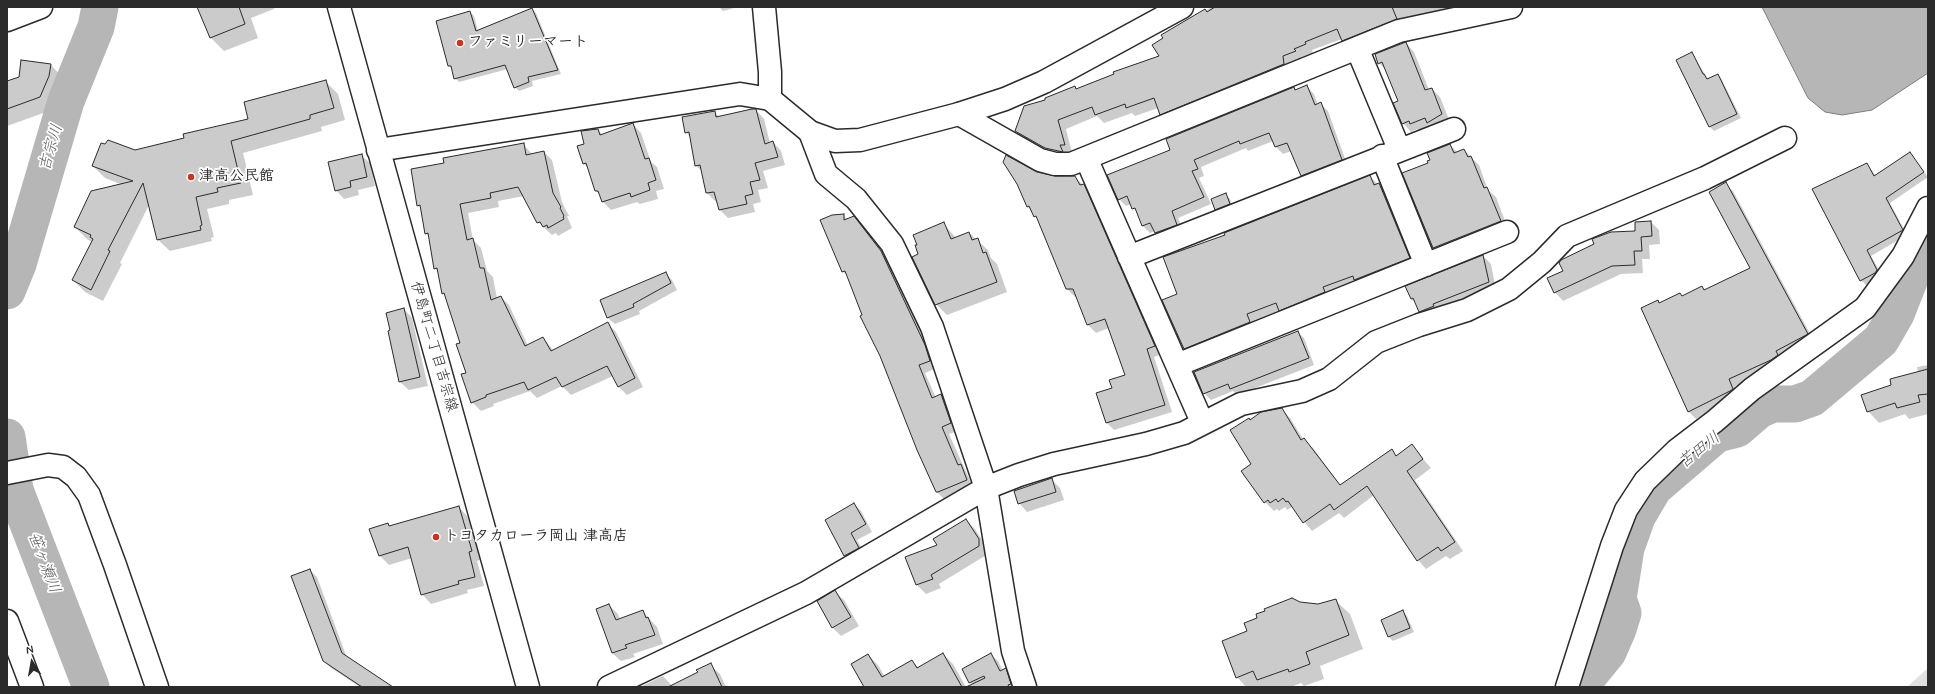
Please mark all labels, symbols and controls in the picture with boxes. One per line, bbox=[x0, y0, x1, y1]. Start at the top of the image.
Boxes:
place label: ファミリーマート bbox=[468, 34, 588, 52]
marker: ファミリーマート bbox=[455, 38, 465, 48]
water label: 吉宗川 bbox=[36, 122, 68, 174]
place label: 津高公民館 bbox=[199, 168, 274, 186]
marker: 津高公民館 bbox=[186, 172, 196, 182]
street label: 伊島町二丁目吉宗線 bbox=[406, 280, 460, 414]
water label: 苫田川 bbox=[1675, 429, 1725, 473]
place label: トヨタカローラ岡山 津高店 bbox=[444, 528, 628, 546]
water label: 笹ヶ瀬川 bbox=[23, 530, 63, 596]
marker: トヨタカローラ岡山 津高店 bbox=[431, 532, 441, 542]
north arrow bbox=[12, 642, 52, 682]
text: N bbox=[25, 643, 35, 658]

